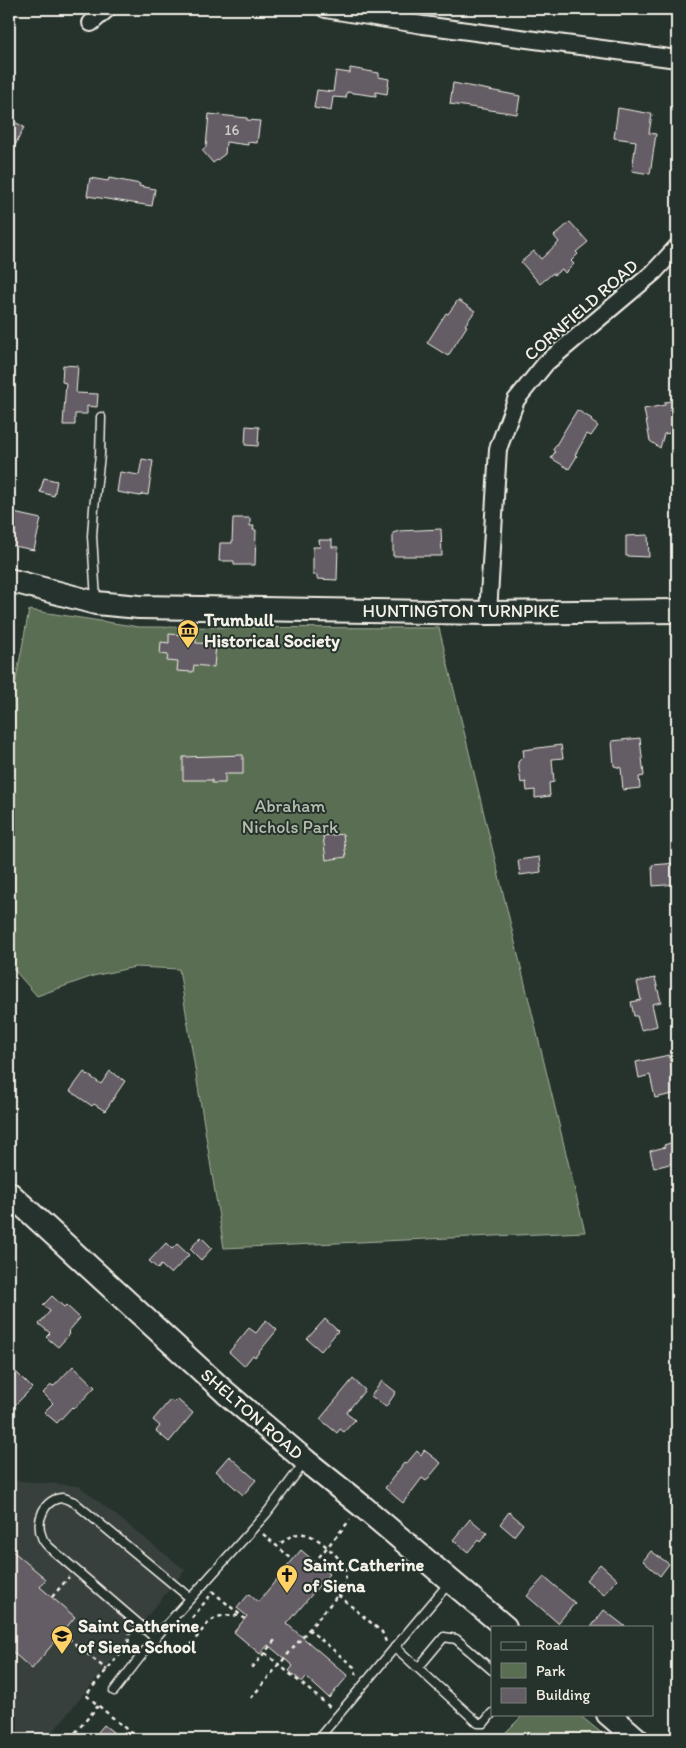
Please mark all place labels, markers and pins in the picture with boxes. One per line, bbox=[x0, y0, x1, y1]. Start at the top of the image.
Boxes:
place label: Trumbull Historical Society bbox=[203, 609, 340, 652]
museum icon: Trumbull Historical Society bbox=[176, 618, 200, 649]
place label: Saint Catherine of Siena bbox=[303, 1554, 425, 1597]
church icon: Saint Catherine of Siena bbox=[275, 1563, 299, 1594]
place label: Saint Catherine of Siena School bbox=[78, 1615, 200, 1658]
school or university icon: Saint Catherine of Siena School bbox=[50, 1624, 74, 1655]

